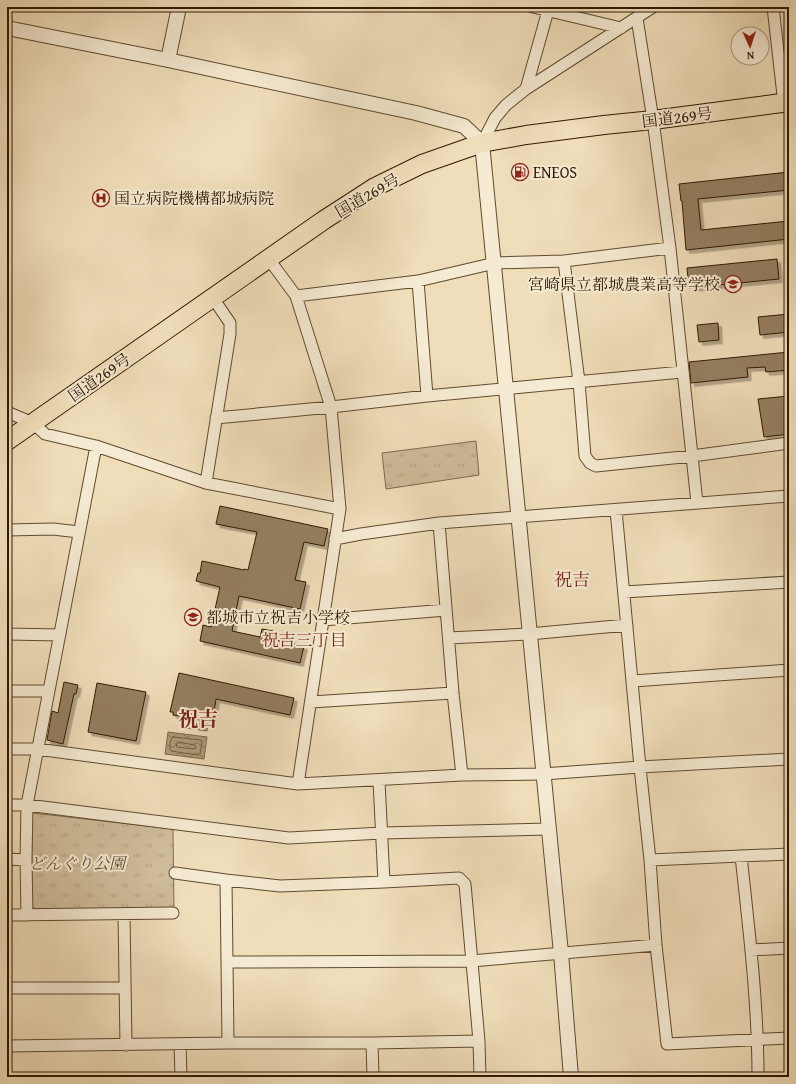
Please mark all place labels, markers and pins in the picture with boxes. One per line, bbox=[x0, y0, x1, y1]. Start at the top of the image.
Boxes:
place label: ENEOS bbox=[533, 160, 577, 184]
fuel station icon: ENEOS bbox=[510, 162, 530, 182]
place label: 国立病院機構都城病院 bbox=[114, 186, 274, 210]
hospital icon: 国立病院機構都城病院 bbox=[91, 188, 111, 208]
place label: 宮崎県立都城農業高等学校 bbox=[528, 272, 720, 296]
school or university icon: 宮崎県立都城農業高等学校 bbox=[723, 274, 743, 294]
place label: 都城市立祝吉小学校 bbox=[206, 605, 350, 629]
school or university icon: 都城市立祝吉小学校 bbox=[183, 607, 203, 627]

